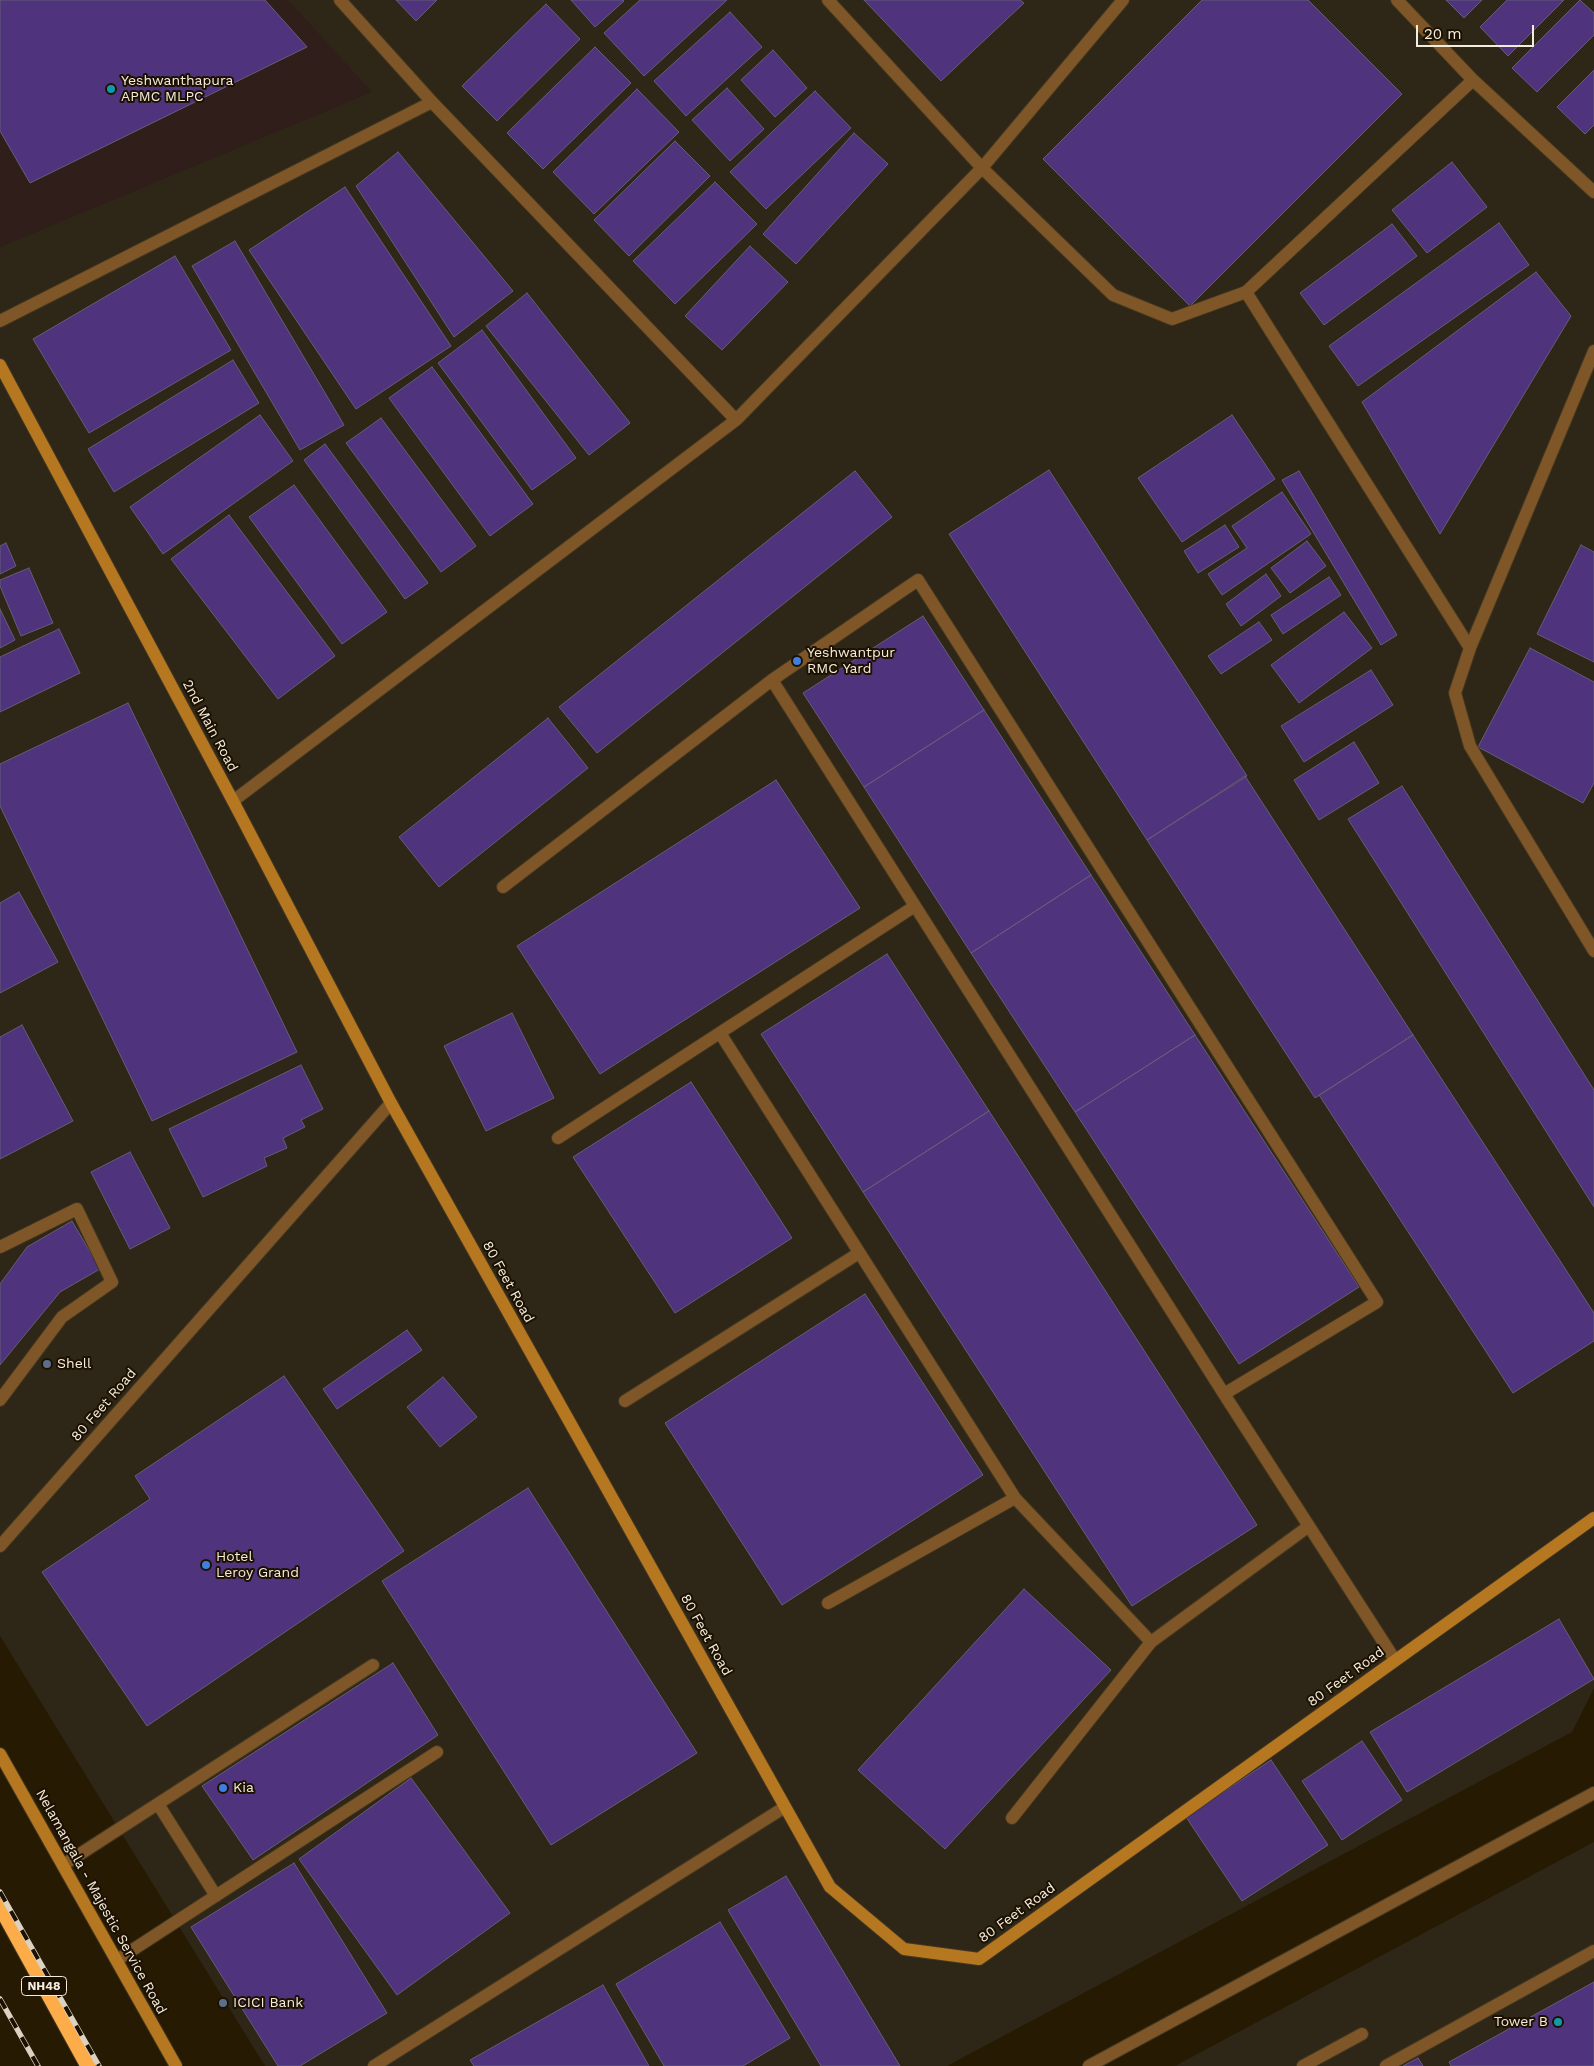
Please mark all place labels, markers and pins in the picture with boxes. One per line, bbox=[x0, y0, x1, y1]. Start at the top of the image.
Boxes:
place label: Yeshwanthapura APMC MLPC bbox=[121, 73, 233, 105]
marker: Yeshwanthapura APMC MLPC bbox=[105, 83, 117, 95]
place label: Yeshwantpur RMC Yard bbox=[807, 645, 895, 678]
marker: Yeshwantpur RMC Yard bbox=[791, 655, 803, 667]
place label: Shell bbox=[57, 1356, 91, 1372]
marker: Shell bbox=[41, 1358, 53, 1370]
place label: Hotel Leroy Grand bbox=[216, 1549, 299, 1581]
marker: Hotel Leroy Grand bbox=[200, 1559, 212, 1571]
place label: Kia bbox=[233, 1780, 254, 1796]
marker: Kia bbox=[217, 1782, 229, 1794]
place label: ICICI Bank bbox=[233, 1995, 303, 2011]
marker: ICICI Bank bbox=[217, 1997, 229, 2009]
place label: Tower B bbox=[1494, 2014, 1548, 2030]
marker: Tower B bbox=[1552, 2016, 1564, 2028]

